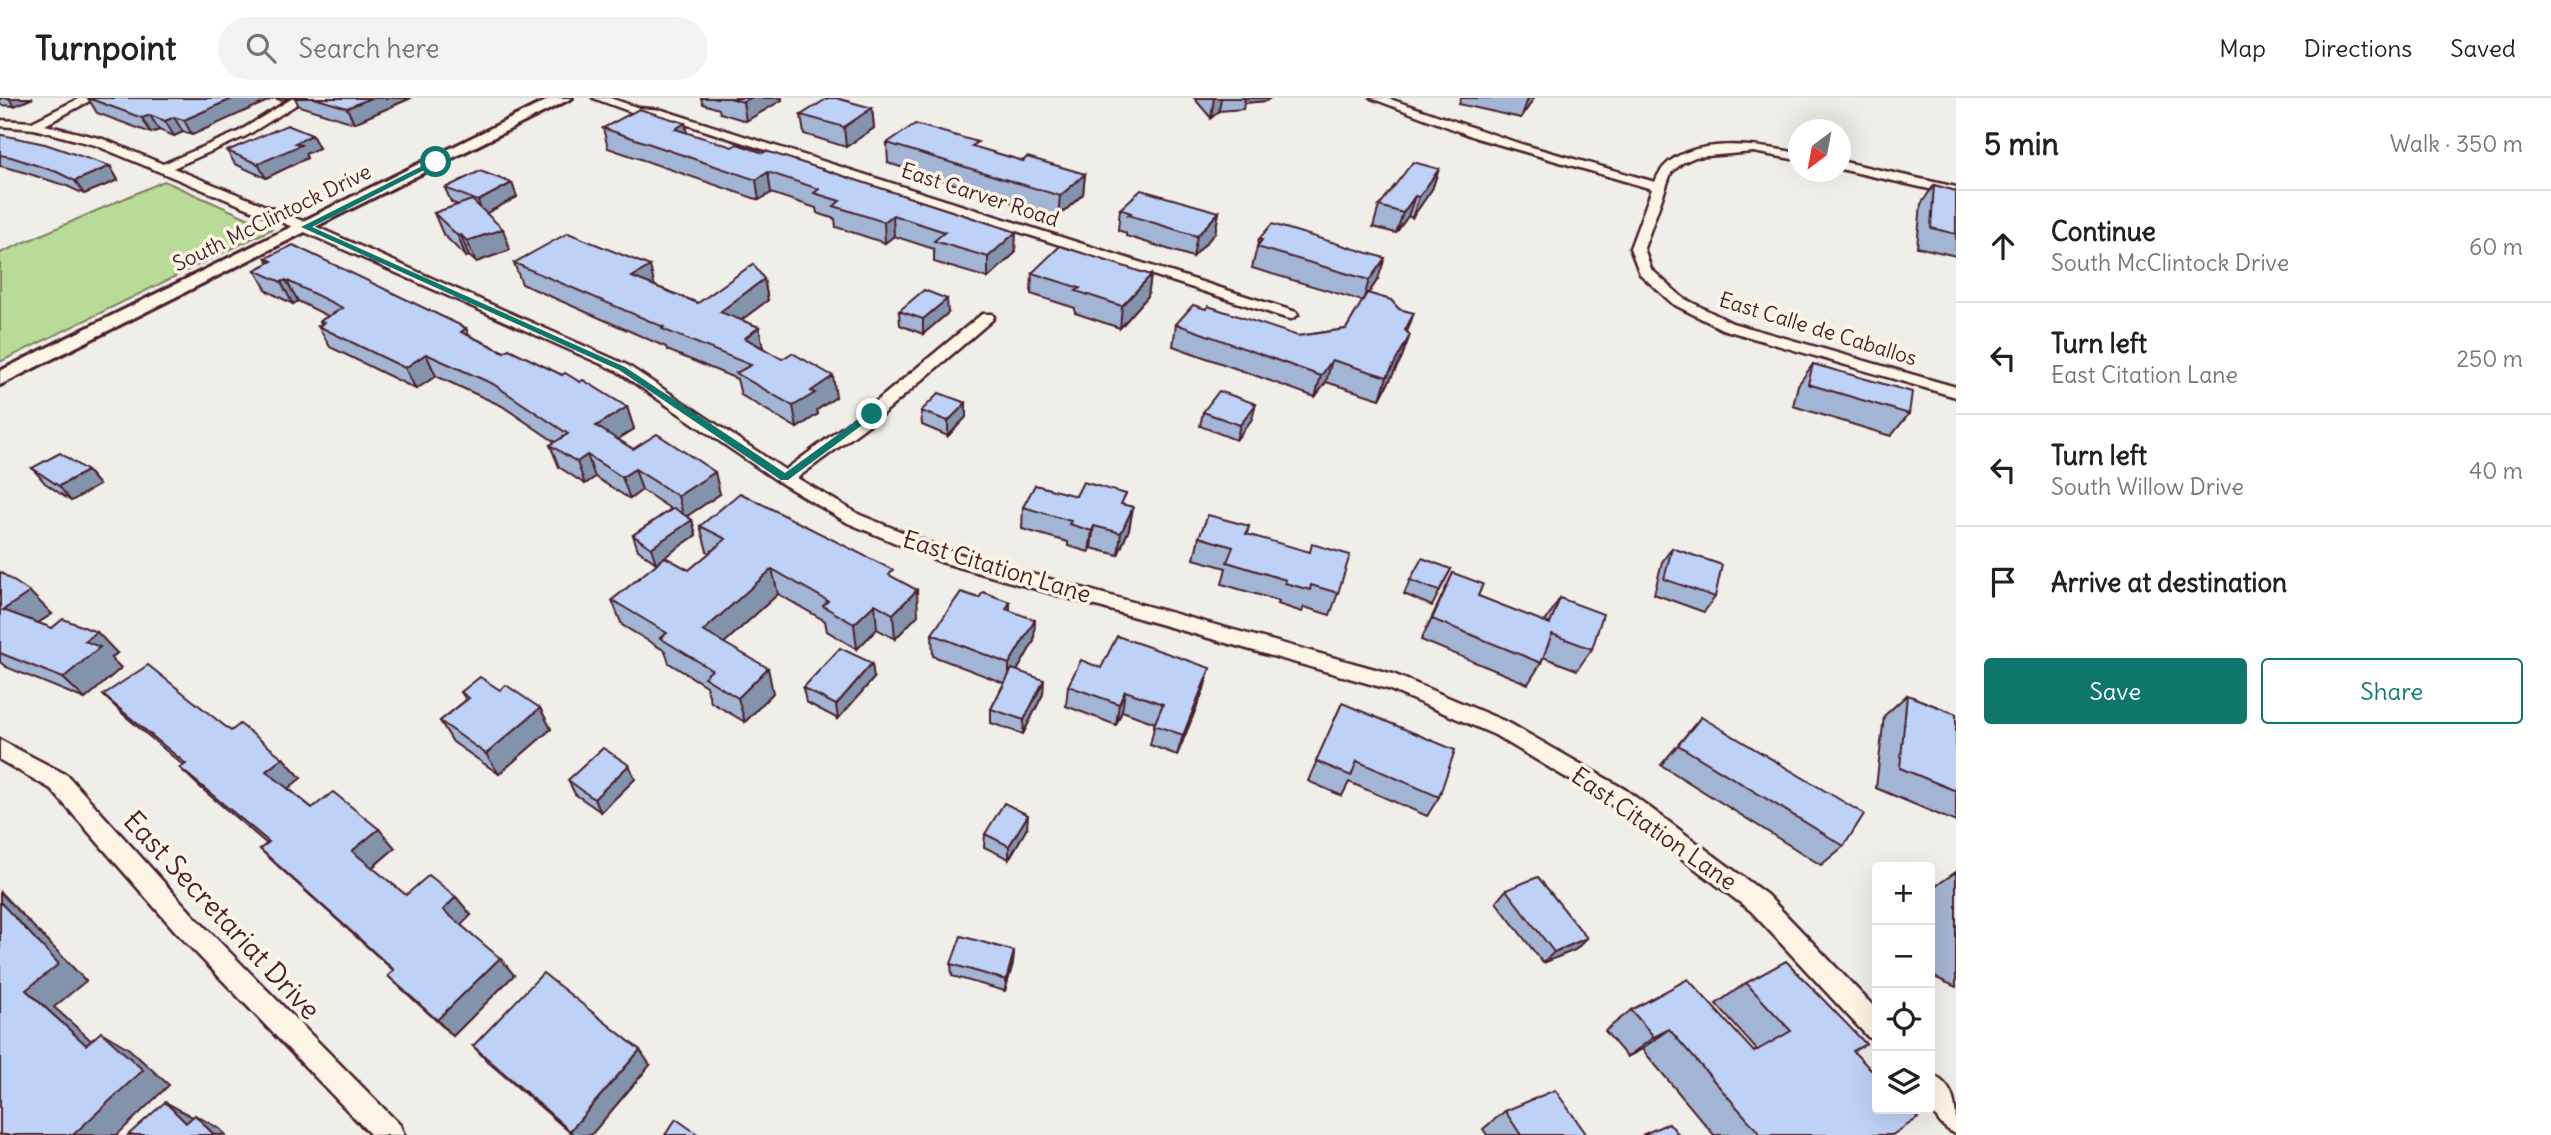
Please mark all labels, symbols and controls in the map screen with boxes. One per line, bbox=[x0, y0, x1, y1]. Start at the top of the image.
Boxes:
search box bbox=[218, 17, 708, 80]
text: Turnpoint bbox=[35, 27, 176, 69]
icon: search bbox=[242, 29, 280, 67]
text: Search here bbox=[298, 32, 439, 65]
text: Map bbox=[2219, 33, 2266, 63]
text: Directions bbox=[2304, 33, 2412, 63]
text: Saved bbox=[2450, 33, 2516, 63]
north arrow bbox=[1788, 119, 1851, 182]
text: 5 min bbox=[1984, 125, 2059, 163]
text: Walk · 350 m bbox=[2390, 129, 2523, 158]
route start bbox=[420, 146, 451, 177]
street label: East Carver Road bbox=[898, 156, 1062, 233]
street label: South McClintock Drive bbox=[168, 158, 375, 277]
text: Continue bbox=[2051, 215, 2156, 248]
icon: ahead bbox=[1984, 227, 2022, 265]
text: 60 m bbox=[2469, 232, 2523, 261]
text: South McClintock Drive bbox=[2051, 248, 2289, 277]
street label: East Calle de Caballos bbox=[1716, 286, 1920, 371]
text: Turn left bbox=[2051, 327, 2147, 360]
icon: left bbox=[1984, 339, 2022, 377]
text: 250 m bbox=[2456, 344, 2523, 373]
text: East Citation Lane bbox=[2051, 360, 2238, 389]
route end bbox=[856, 398, 887, 429]
text: Turn left bbox=[2051, 439, 2147, 472]
icon: left bbox=[1984, 451, 2022, 489]
text: 40 m bbox=[2469, 456, 2523, 485]
text: South Willow Drive bbox=[2051, 472, 2244, 501]
street label: East Citation Lane bbox=[900, 523, 1095, 609]
icon: arrive bbox=[1984, 563, 2022, 601]
text: Arrive at destination bbox=[2051, 566, 2287, 599]
button: Save bbox=[1984, 658, 2247, 724]
button: Share bbox=[2261, 658, 2523, 724]
street label: East Citation Lane bbox=[1566, 760, 1743, 896]
street label: East Secretariat Drive bbox=[116, 803, 328, 1027]
map controls bbox=[1872, 862, 1935, 1114]
button: + bbox=[1872, 862, 1935, 925]
button: − bbox=[1872, 925, 1935, 988]
button: locate bbox=[1872, 988, 1935, 1051]
button: layers bbox=[1872, 1051, 1935, 1114]

